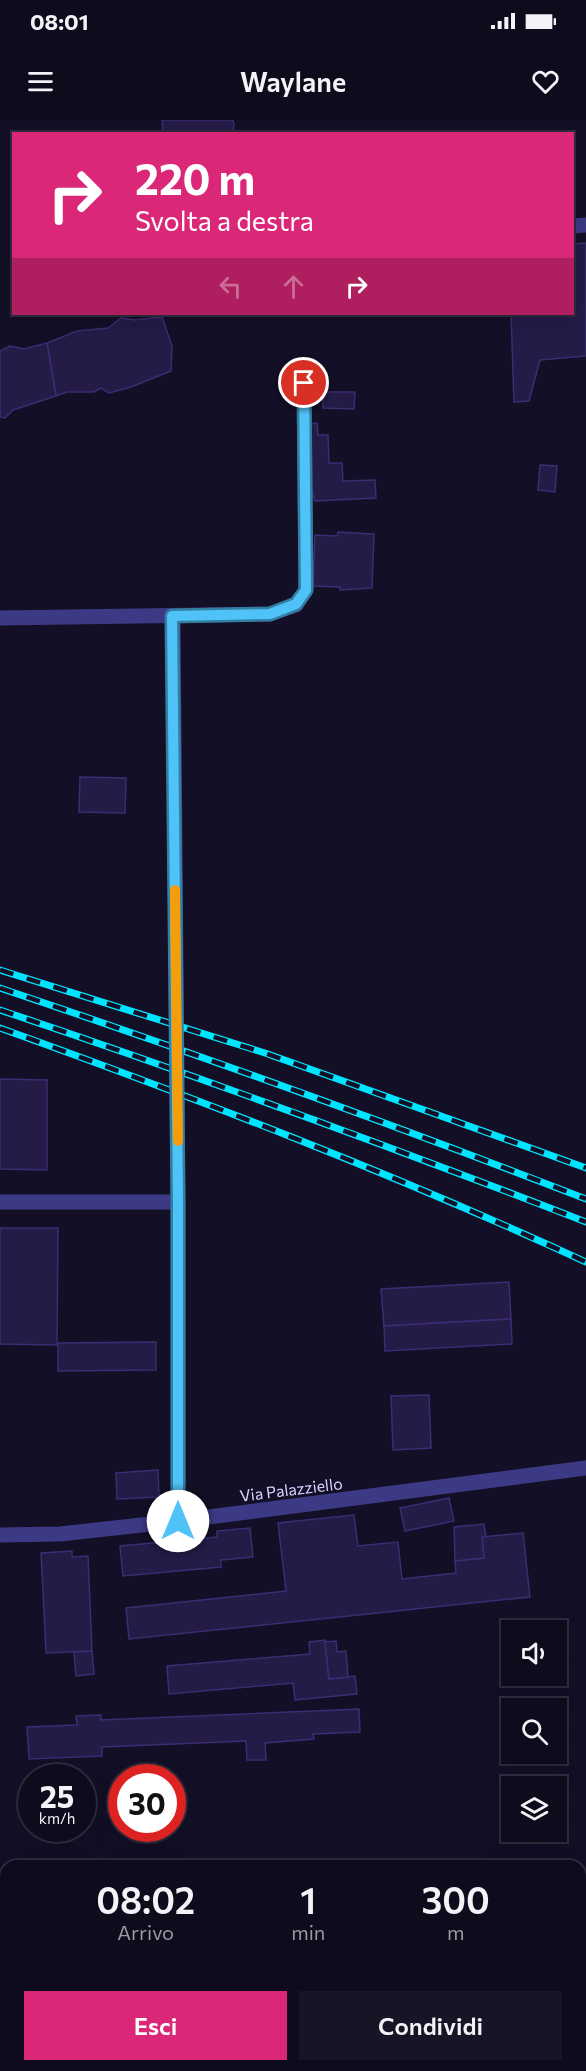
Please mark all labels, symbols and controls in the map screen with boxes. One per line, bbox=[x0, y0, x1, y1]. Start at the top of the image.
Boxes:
text: 08:01 bbox=[30, 8, 89, 35]
icon: menu bbox=[24, 65, 57, 98]
text: Waylane bbox=[240, 65, 346, 98]
icon: heart bbox=[529, 65, 562, 98]
text: 220 m bbox=[135, 152, 255, 204]
icon: right bbox=[36, 156, 114, 234]
text: Svolta a destra bbox=[135, 204, 314, 237]
icon: left bbox=[214, 270, 247, 303]
icon: ahead bbox=[277, 270, 310, 303]
icon: right bbox=[340, 270, 373, 303]
pin bbox=[278, 357, 329, 408]
icon: arrive bbox=[287, 366, 320, 399]
street label: Via Palazziello bbox=[238, 1473, 344, 1505]
position arrow bbox=[146, 1489, 210, 1553]
map controls bbox=[501, 1620, 567, 1842]
button: sound bbox=[501, 1620, 567, 1686]
button: search bbox=[501, 1698, 567, 1764]
speed limit sign: 30 bbox=[108, 1764, 186, 1842]
button: layers bbox=[501, 1776, 567, 1842]
text: 25 bbox=[40, 1777, 74, 1814]
text: km/h bbox=[39, 1809, 75, 1827]
text: 08:02 bbox=[96, 1877, 195, 1921]
text: 1 bbox=[300, 1877, 316, 1921]
text: 300 bbox=[421, 1877, 490, 1921]
text: Arrivo bbox=[117, 1920, 174, 1944]
text: min bbox=[291, 1920, 325, 1944]
text: m bbox=[447, 1920, 464, 1944]
button: Esci bbox=[24, 1991, 287, 2060]
button: Condividi bbox=[299, 1991, 562, 2060]

